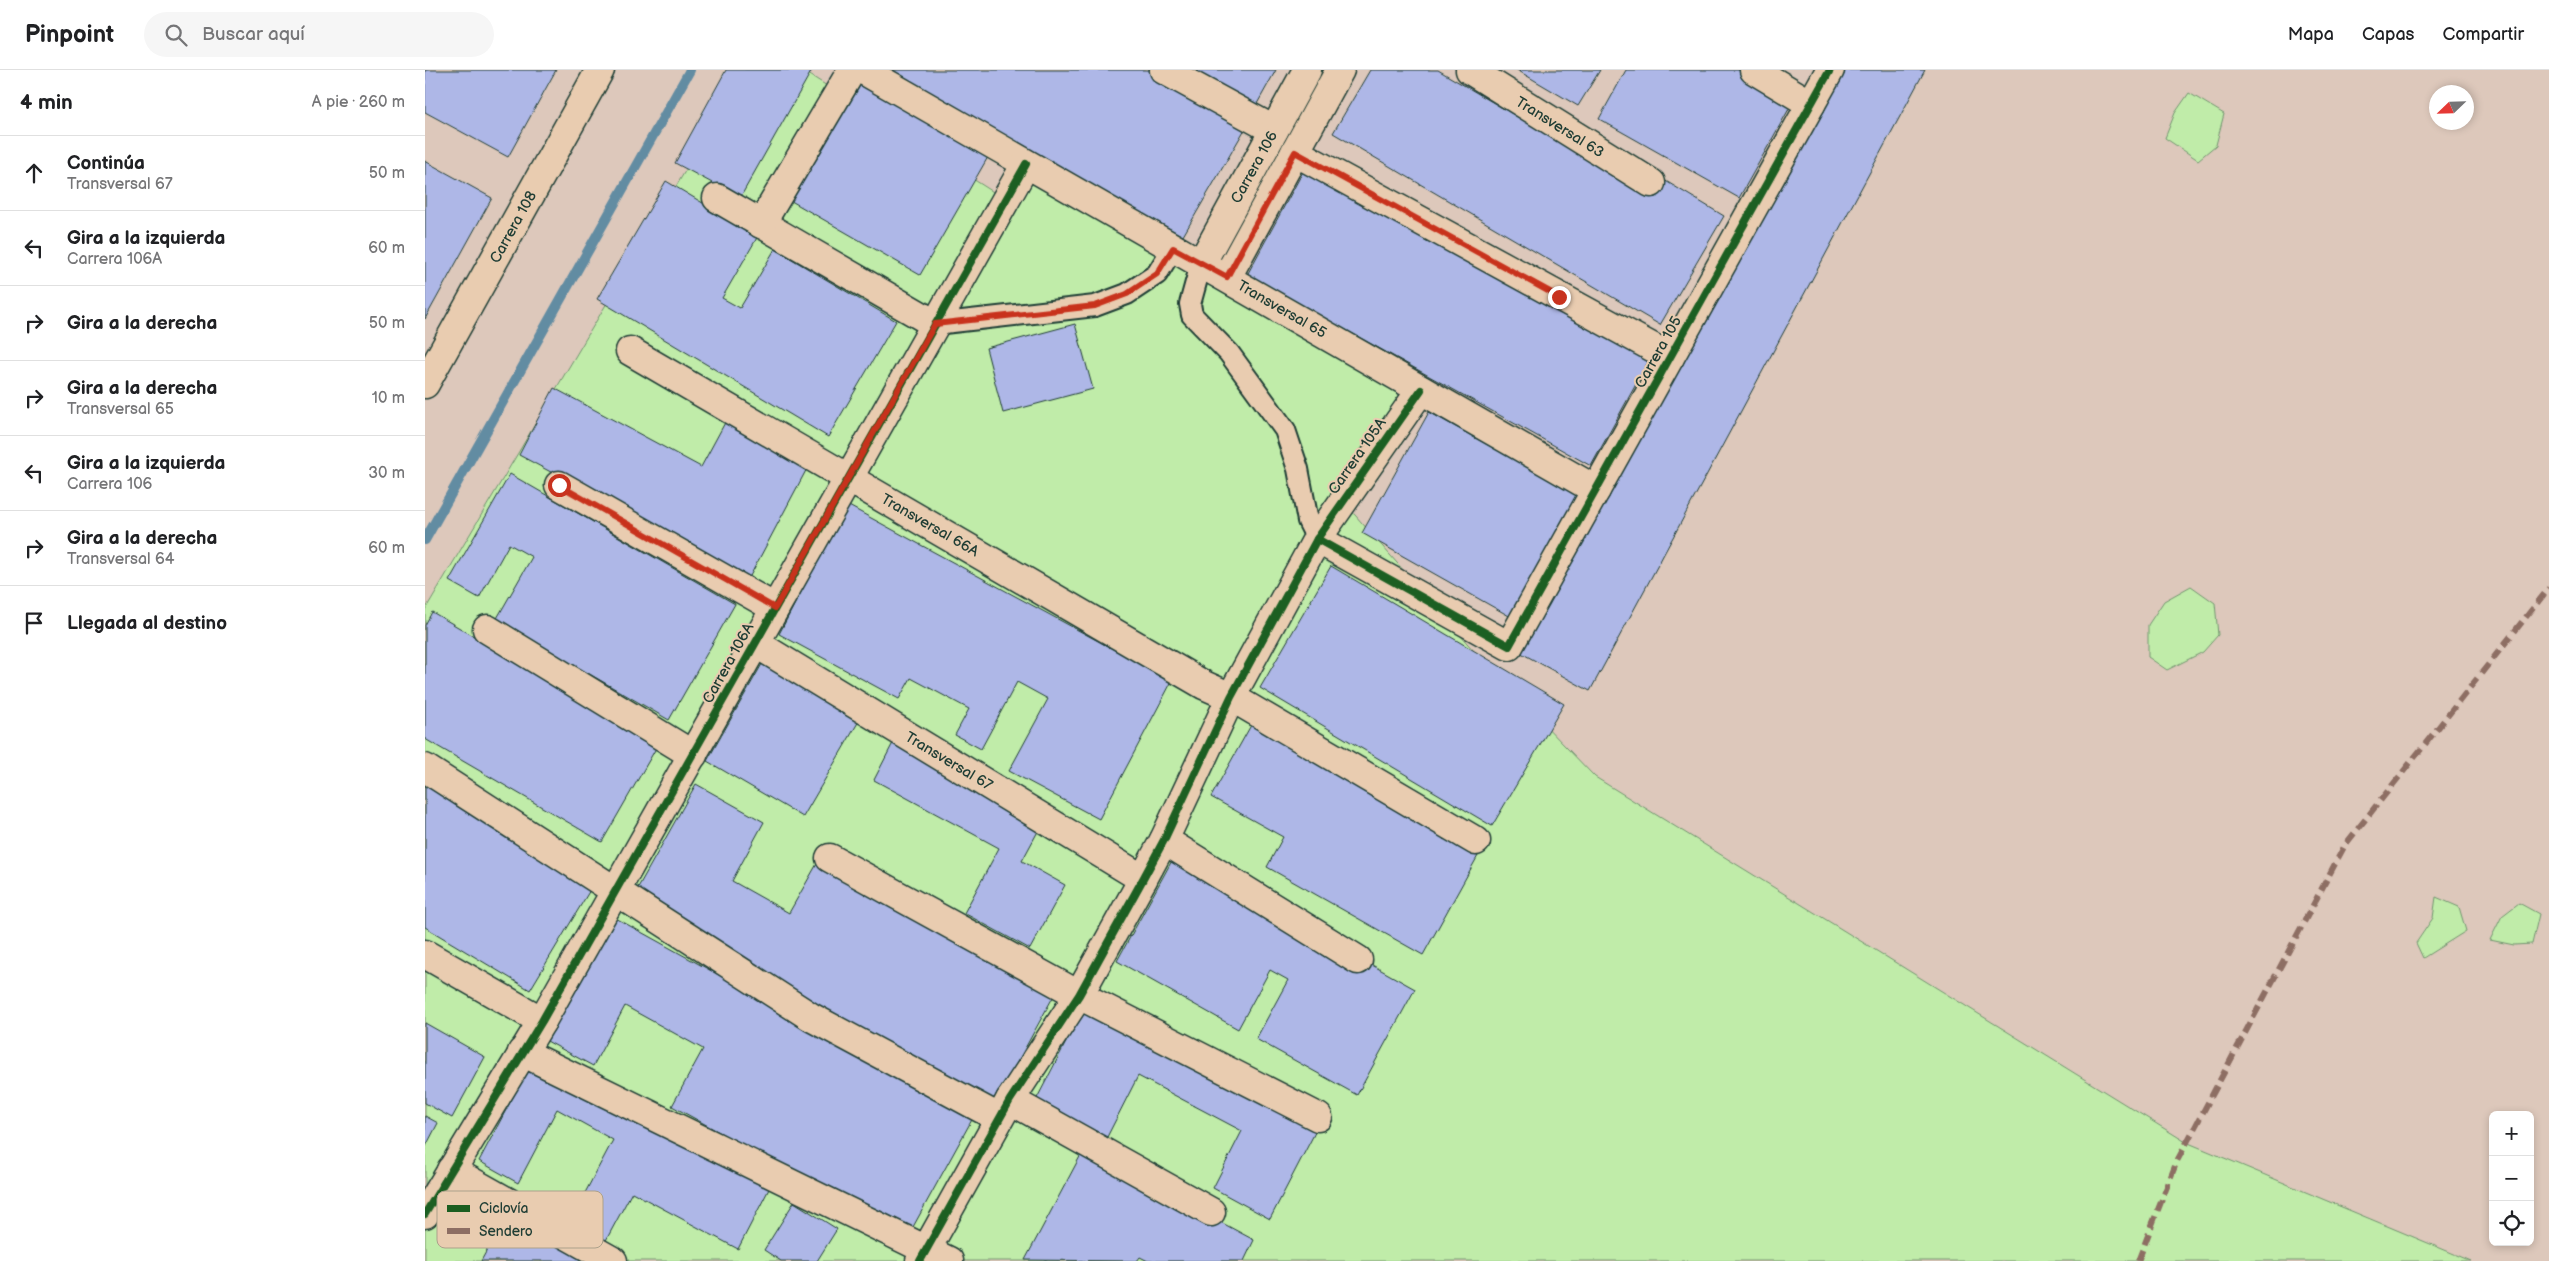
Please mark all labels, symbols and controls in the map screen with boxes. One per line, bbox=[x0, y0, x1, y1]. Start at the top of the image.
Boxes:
search box bbox=[144, 12, 494, 57]
text: Pinpoint bbox=[25, 20, 114, 49]
icon: search bbox=[162, 21, 190, 49]
text: Buscar aquí bbox=[202, 23, 305, 46]
text: Mapa bbox=[2288, 24, 2334, 45]
text: Capas bbox=[2362, 24, 2415, 45]
text: Compartir bbox=[2443, 24, 2524, 45]
north arrow bbox=[2429, 85, 2474, 130]
text: 4 min bbox=[20, 90, 73, 115]
text: A pie · 260 m bbox=[312, 93, 405, 112]
street label: Transversal 63 bbox=[1512, 93, 1608, 162]
street label: Carrera 106 bbox=[1227, 128, 1282, 207]
text: Continúa bbox=[67, 152, 145, 175]
icon: ahead bbox=[20, 159, 48, 187]
text: 50 m bbox=[369, 164, 405, 183]
text: Transversal 67 bbox=[67, 175, 173, 194]
street label: Carrera 108 bbox=[486, 188, 541, 267]
text: Gira a la izquierda bbox=[67, 227, 225, 250]
icon: left bbox=[20, 234, 48, 262]
text: 60 m bbox=[368, 239, 405, 258]
text: Carrera 106A bbox=[67, 250, 162, 269]
street label: Transversal 65 bbox=[1234, 276, 1330, 343]
route end bbox=[1548, 286, 1571, 309]
icon: right bbox=[20, 309, 48, 337]
text: Gira a la derecha bbox=[67, 312, 217, 335]
street label: Carrera 105 bbox=[1631, 313, 1686, 392]
text: 50 m bbox=[369, 314, 405, 333]
text: Gira a la derecha bbox=[67, 377, 217, 400]
icon: right bbox=[20, 384, 48, 412]
text: 10 m bbox=[372, 389, 405, 408]
text: Transversal 65 bbox=[67, 400, 174, 419]
street label: Carrera 105A bbox=[1324, 414, 1391, 498]
text: Gira a la izquierda bbox=[67, 452, 225, 475]
icon: left bbox=[20, 459, 48, 487]
text: 30 m bbox=[368, 464, 405, 483]
route start bbox=[548, 474, 571, 497]
text: Carrera 106 bbox=[67, 475, 152, 494]
street label: Transversal 66A bbox=[877, 490, 983, 562]
text: Gira a la derecha bbox=[67, 527, 217, 550]
icon: right bbox=[20, 534, 48, 562]
text: 60 m bbox=[368, 539, 405, 558]
text: Transversal 64 bbox=[67, 550, 174, 569]
icon: arrive bbox=[20, 609, 48, 637]
text: Llegada al destino bbox=[67, 612, 227, 635]
street label: Carrera 106A bbox=[699, 619, 759, 707]
street label: Transversal 67 bbox=[901, 728, 997, 795]
map controls bbox=[2489, 1111, 2534, 1246]
button: + bbox=[2489, 1111, 2534, 1156]
button: − bbox=[2489, 1156, 2534, 1201]
legend bbox=[437, 1191, 603, 1248]
text: Ciclovía bbox=[479, 1200, 529, 1217]
button: locate bbox=[2489, 1201, 2534, 1246]
text: Sendero bbox=[479, 1223, 533, 1240]

